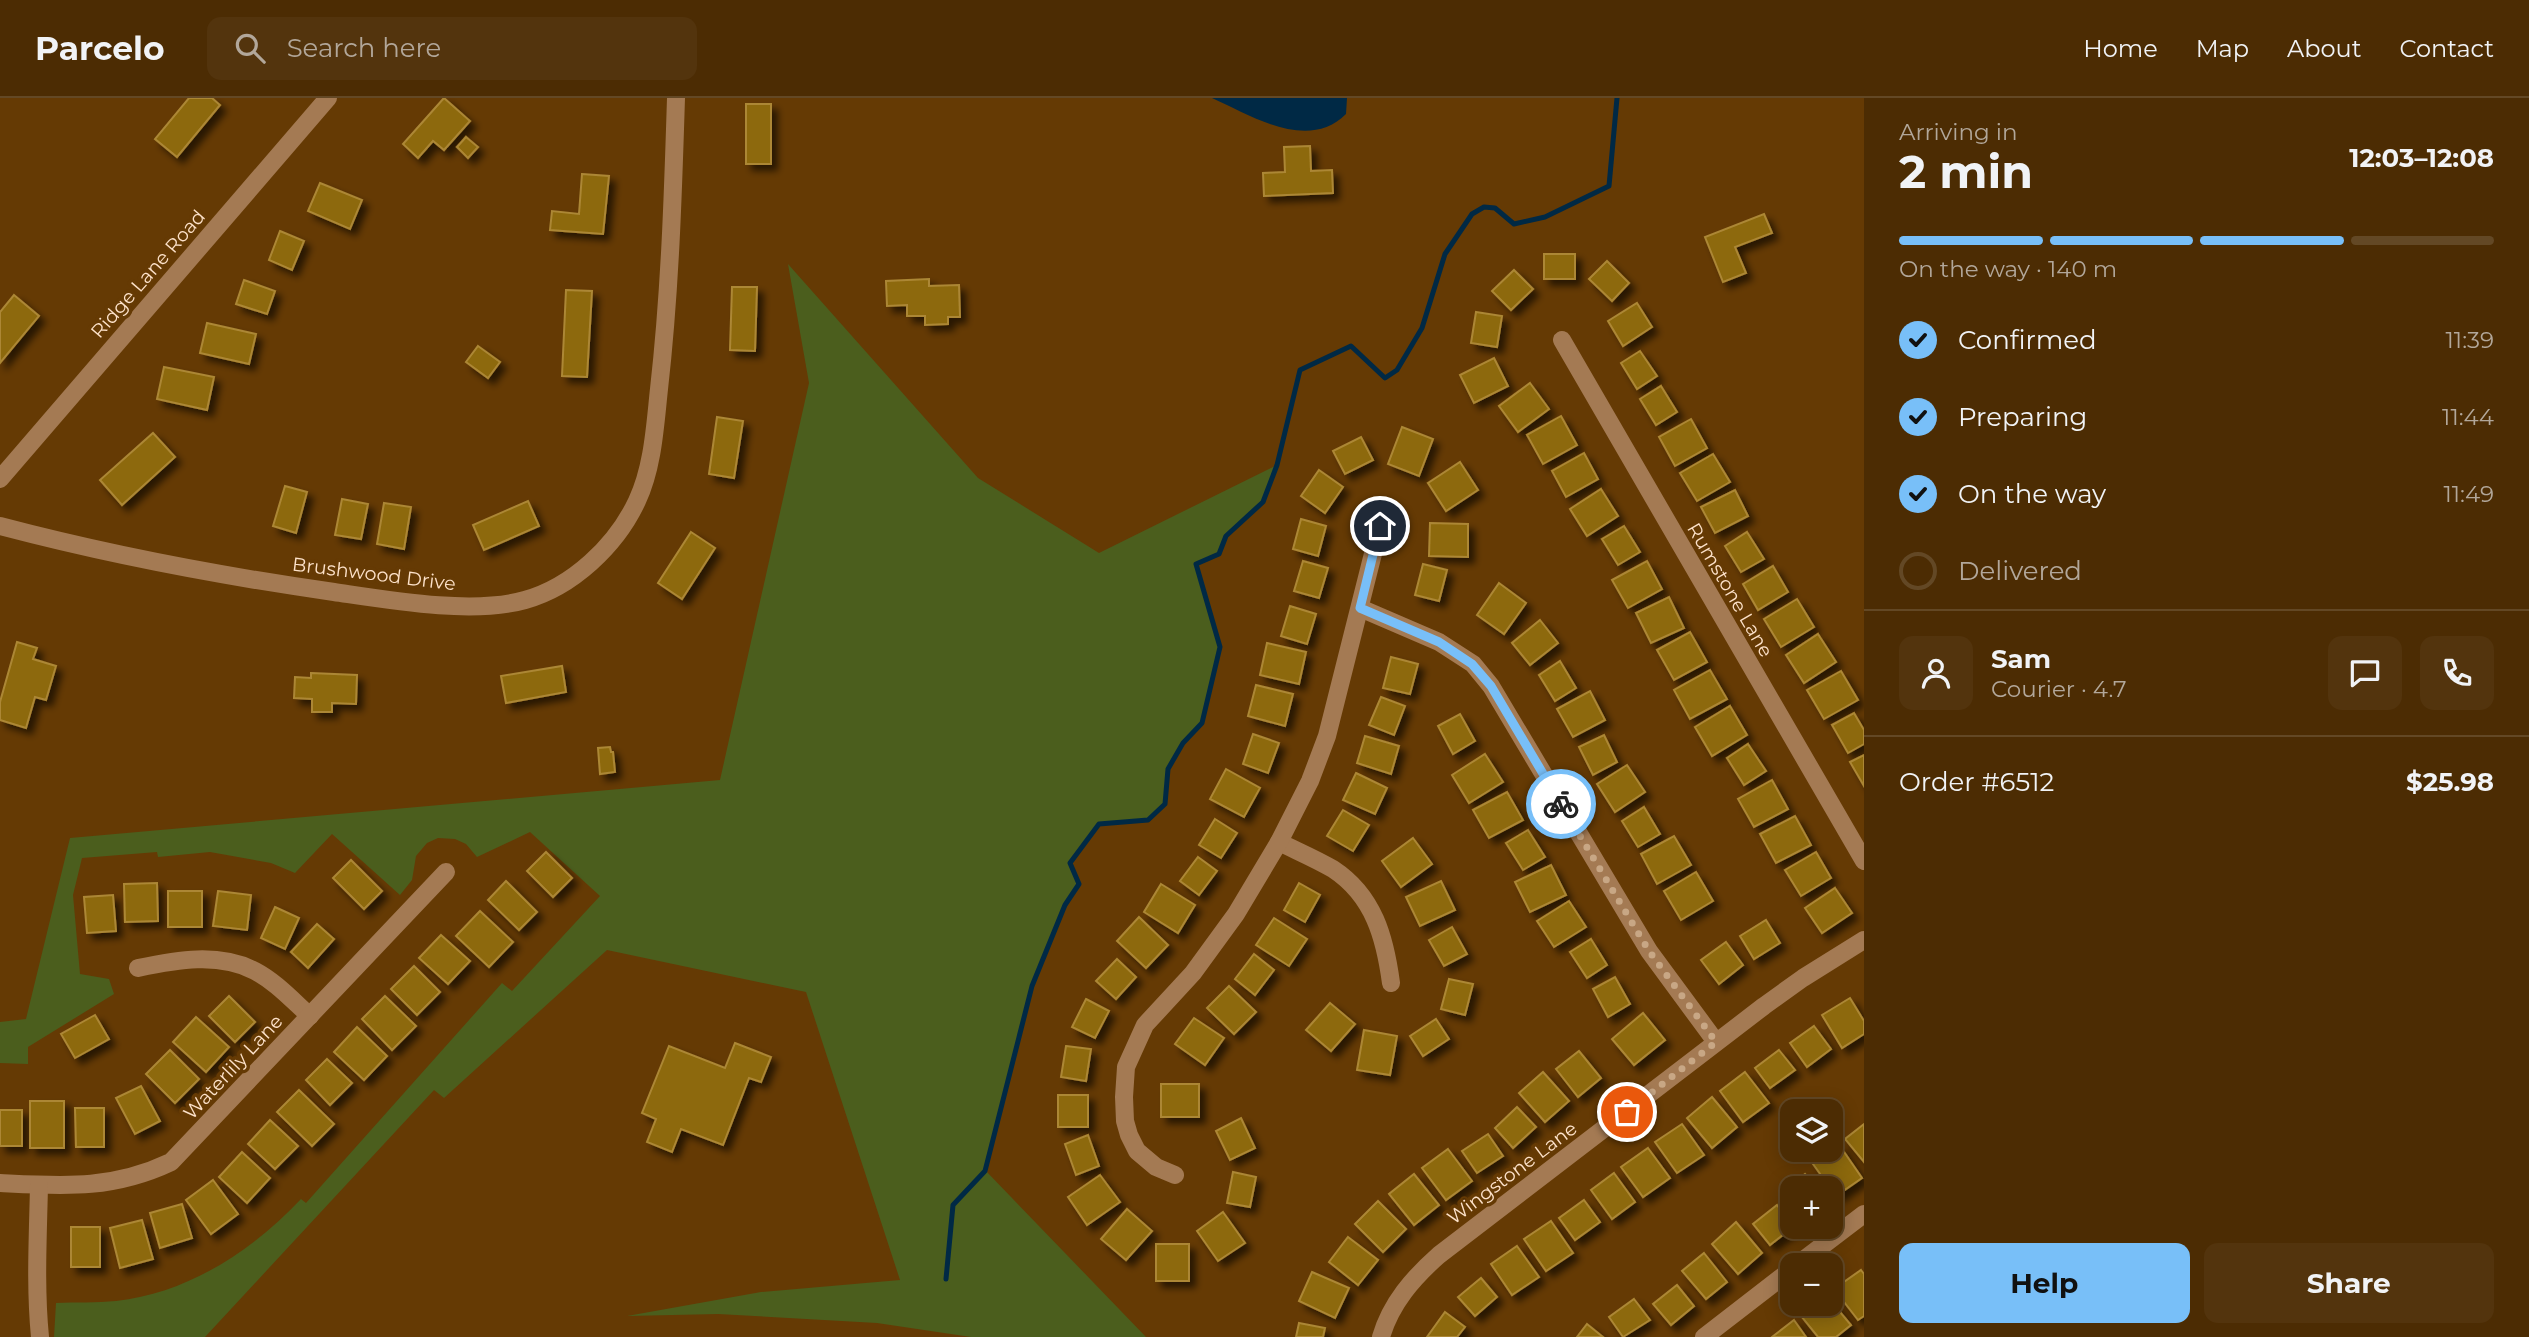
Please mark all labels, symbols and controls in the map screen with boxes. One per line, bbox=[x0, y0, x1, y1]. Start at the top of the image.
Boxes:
search box bbox=[207, 17, 697, 80]
text: Parcelo bbox=[35, 28, 165, 68]
icon: search bbox=[231, 29, 269, 67]
text: Search here bbox=[287, 32, 441, 64]
text: Home bbox=[2083, 34, 2158, 63]
text: Map bbox=[2196, 34, 2249, 63]
text: About bbox=[2287, 34, 2361, 63]
text: Contact bbox=[2399, 34, 2494, 63]
text: Arriving in bbox=[1899, 118, 2018, 146]
text: 12:03–12:08 bbox=[2349, 142, 2494, 174]
text: 2 min bbox=[1899, 143, 2033, 200]
street label: Ridge Lane Road bbox=[86, 205, 210, 343]
text: On the way · 140 m bbox=[1899, 255, 2117, 283]
icon: check bbox=[1899, 321, 1937, 359]
text: Confirmed bbox=[1958, 324, 2097, 356]
text: 11:39 bbox=[2446, 326, 2494, 354]
icon: check bbox=[1899, 398, 1937, 436]
text: Preparing bbox=[1958, 401, 2087, 433]
text: 11:44 bbox=[2442, 403, 2494, 431]
icon: check bbox=[1899, 475, 1937, 513]
text: On the way bbox=[1958, 478, 2106, 510]
text: 11:49 bbox=[2443, 480, 2494, 508]
pin bbox=[1350, 496, 1410, 556]
icon: home bbox=[1361, 507, 1399, 545]
street label: Rumstone Lane bbox=[1682, 519, 1778, 661]
street label: Brushwood Drive bbox=[291, 553, 457, 595]
text: Delivered bbox=[1958, 555, 2082, 587]
button: person bbox=[1899, 636, 1973, 710]
button: chat bbox=[2328, 636, 2402, 710]
button: phone bbox=[2420, 636, 2494, 710]
text: Sam bbox=[1991, 643, 2051, 675]
text: Courier · 4.7 bbox=[1991, 675, 2127, 703]
text: Order #6512 bbox=[1899, 766, 2054, 798]
text: $25.98 bbox=[2406, 766, 2494, 798]
courier bbox=[1526, 769, 1596, 839]
icon: bike bbox=[1542, 785, 1580, 823]
street label: Waterlily Lane bbox=[179, 1010, 287, 1124]
pin bbox=[1597, 1082, 1657, 1142]
icon: bag bbox=[1608, 1093, 1646, 1131]
map controls bbox=[1780, 1099, 1843, 1316]
button: layers bbox=[1780, 1099, 1843, 1162]
street label: Wingstone Lane bbox=[1443, 1117, 1581, 1229]
button: + bbox=[1780, 1176, 1843, 1239]
button: Help bbox=[1899, 1243, 2190, 1323]
button: Share bbox=[2204, 1243, 2494, 1323]
button: − bbox=[1780, 1253, 1843, 1316]

